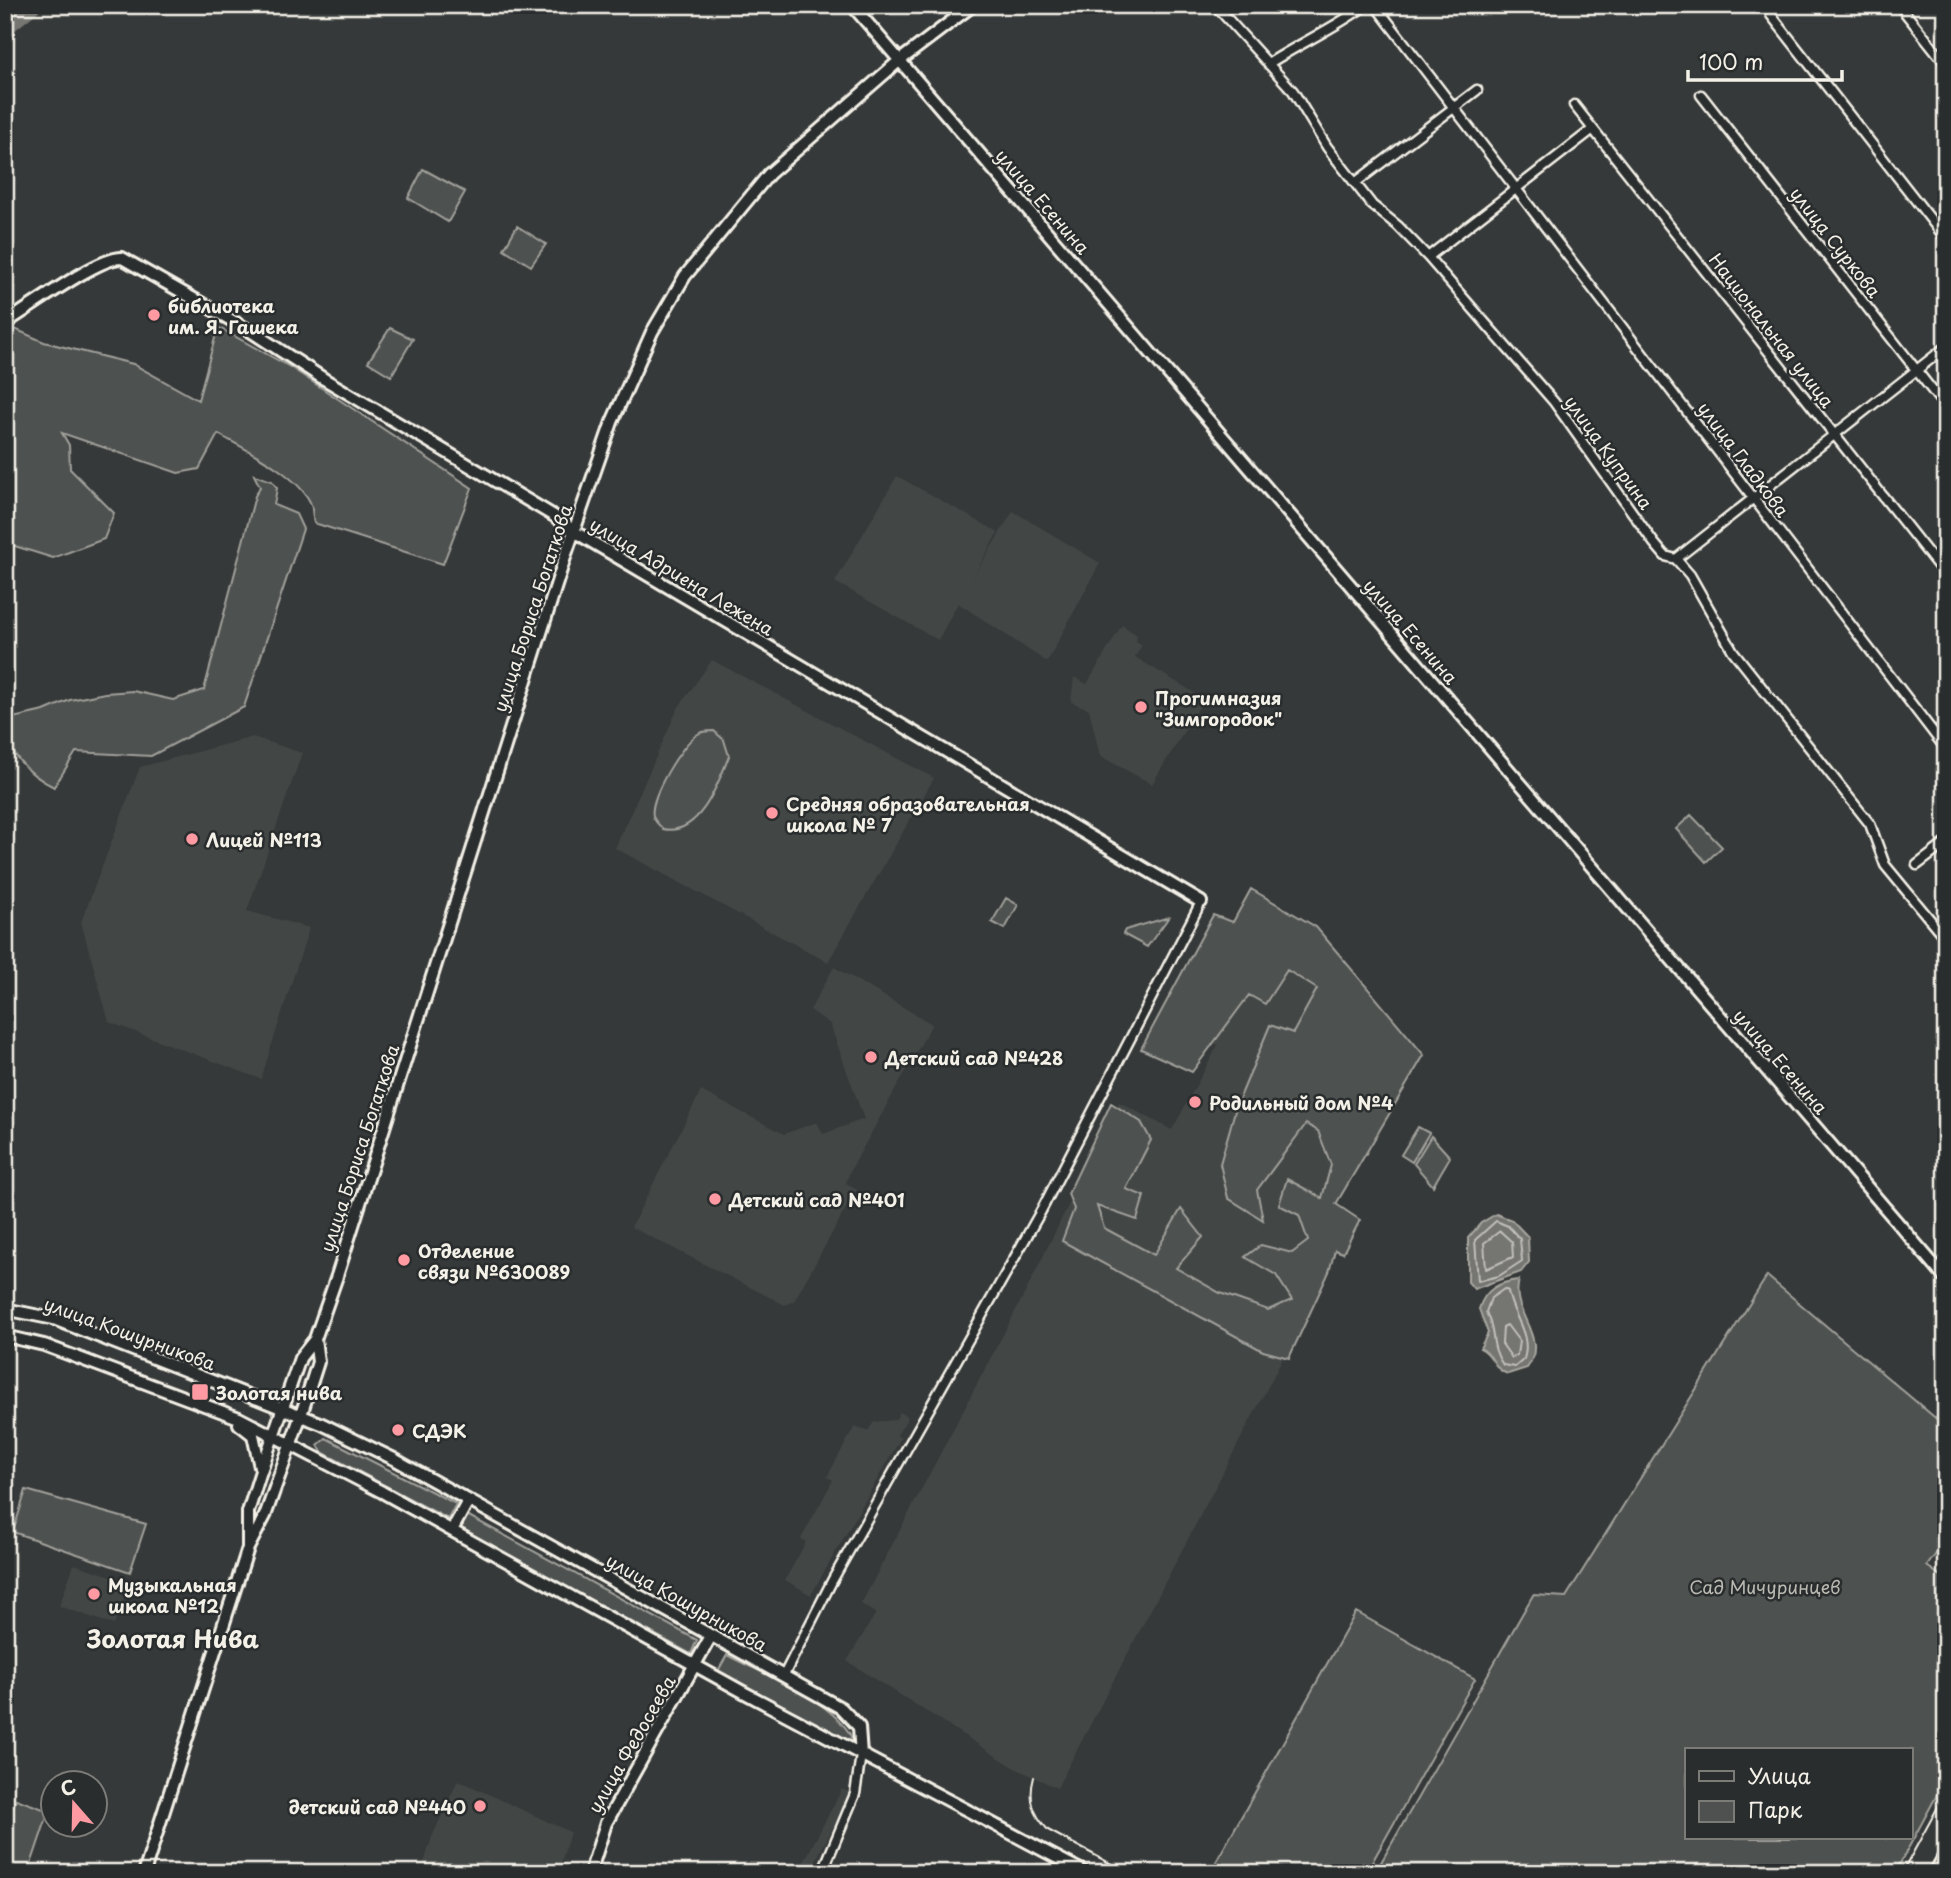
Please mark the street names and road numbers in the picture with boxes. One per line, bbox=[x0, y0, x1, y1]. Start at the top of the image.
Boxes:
street label: улица Есенина bbox=[990, 142, 1097, 260]
street label: улица Суркова bbox=[1784, 181, 1888, 304]
street label: Национальная улица bbox=[1703, 247, 1841, 414]
street label: улица Куприна bbox=[1558, 389, 1660, 515]
street label: улица Гладкова bbox=[1692, 396, 1797, 523]
street label: улица Бориса Богаткова bbox=[486, 500, 579, 715]
street label: улица Адриена Лежена bbox=[585, 510, 780, 642]
street label: улица Есенина bbox=[1358, 572, 1465, 690]
street label: улица Есенина bbox=[1728, 1002, 1835, 1120]
street label: улица Бориса Богаткова bbox=[313, 1040, 406, 1255]
street label: улица Кошурникова bbox=[41, 1289, 220, 1377]
street label: улица Кошурникова bbox=[601, 1546, 773, 1658]
street label: улица Федосеева bbox=[581, 1669, 682, 1818]

